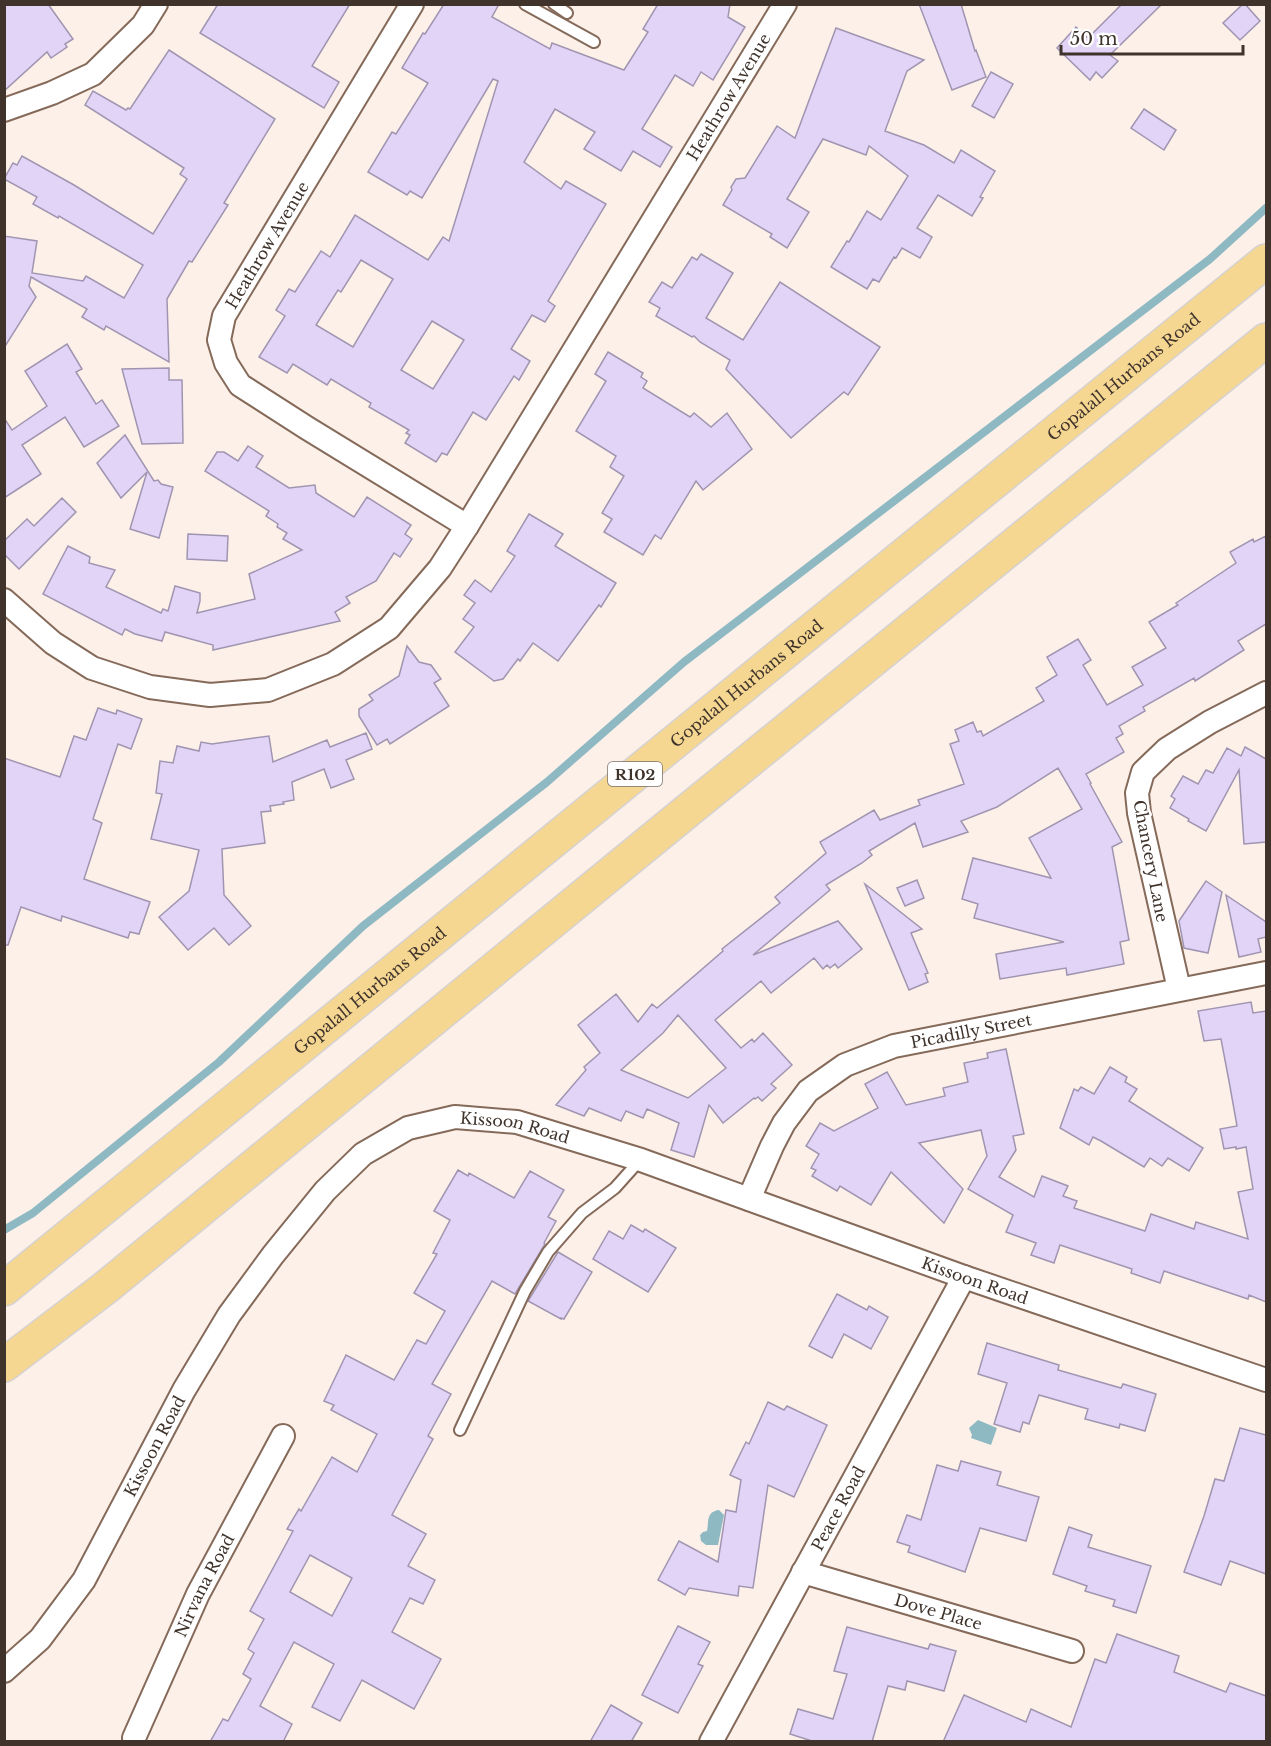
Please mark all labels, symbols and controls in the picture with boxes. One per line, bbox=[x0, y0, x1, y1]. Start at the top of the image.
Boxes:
scale bar bbox=[1061, 18, 1242, 56]
text: 50 m bbox=[1070, 28, 1118, 50]
street label: Heathrow Avenue bbox=[682, 30, 775, 164]
street label: Heathrow Avenue bbox=[221, 178, 313, 312]
street label: Gopalall Hurbans Road bbox=[1043, 309, 1204, 445]
street label: Gopalall Hurbans Road bbox=[666, 615, 827, 751]
road number: R102 bbox=[608, 762, 662, 786]
street label: Chancery Lane bbox=[1129, 798, 1173, 924]
street label: Gopalall Hurbans Road bbox=[289, 922, 450, 1059]
street label: Picadilly Street bbox=[909, 1009, 1033, 1053]
street label: Kissoon Road bbox=[459, 1107, 572, 1148]
street label: Kissoon Road bbox=[919, 1252, 1031, 1308]
street label: Kissoon Road bbox=[120, 1392, 189, 1500]
street label: Peace Road bbox=[807, 1462, 869, 1554]
street label: Nirvana Road bbox=[170, 1530, 239, 1640]
street label: Dove Place bbox=[892, 1589, 984, 1634]

